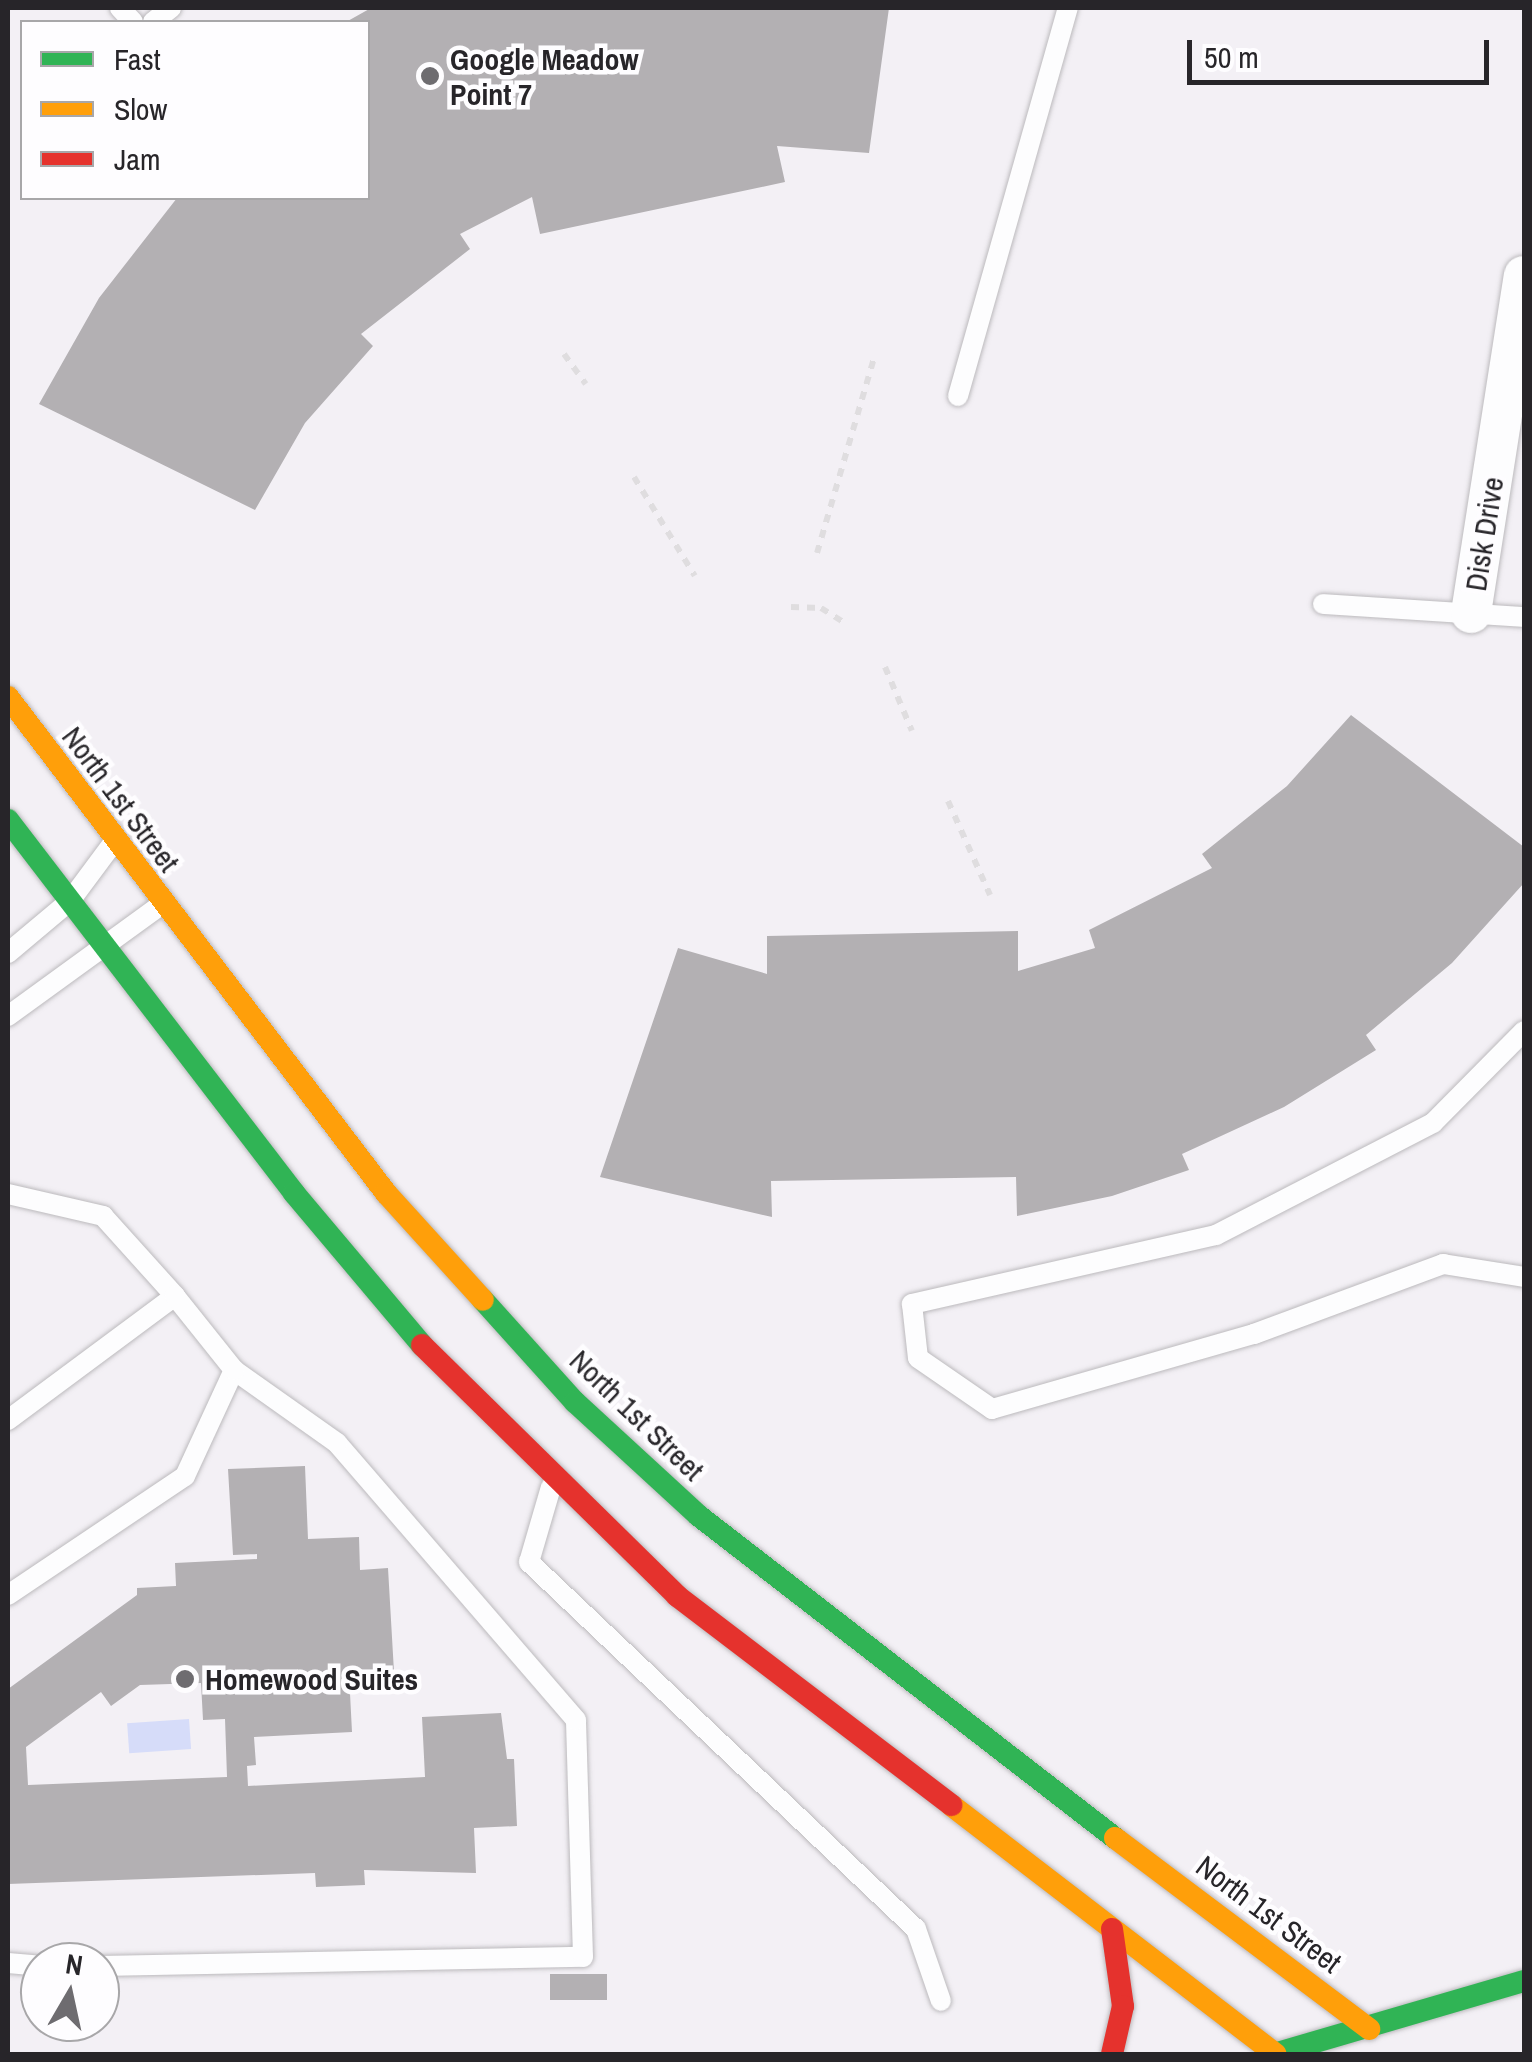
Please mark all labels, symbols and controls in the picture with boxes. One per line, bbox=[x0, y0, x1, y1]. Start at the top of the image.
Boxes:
legend bbox=[20, 20, 370, 200]
scale bar bbox=[1192, 20, 1494, 82]
text: 50 m bbox=[1204, 37, 1259, 77]
text: Fast bbox=[114, 39, 161, 79]
place label: Google Meadow Point 7 bbox=[450, 41, 639, 112]
marker: Google Meadow Point 7 bbox=[419, 65, 441, 87]
text: Slow bbox=[114, 89, 167, 129]
text: Jam bbox=[114, 139, 160, 179]
street label: Disk Drive bbox=[1457, 474, 1511, 594]
street label: North 1st Street bbox=[55, 719, 187, 879]
street label: North 1st Street bbox=[563, 1342, 711, 1488]
place label: Homewood Suites bbox=[205, 1661, 418, 1697]
marker: Homewood Suites bbox=[174, 1668, 196, 1690]
street label: North 1st Street bbox=[1189, 1848, 1349, 1980]
north arrow bbox=[20, 1942, 120, 2042]
text: N bbox=[63, 1944, 86, 1984]

